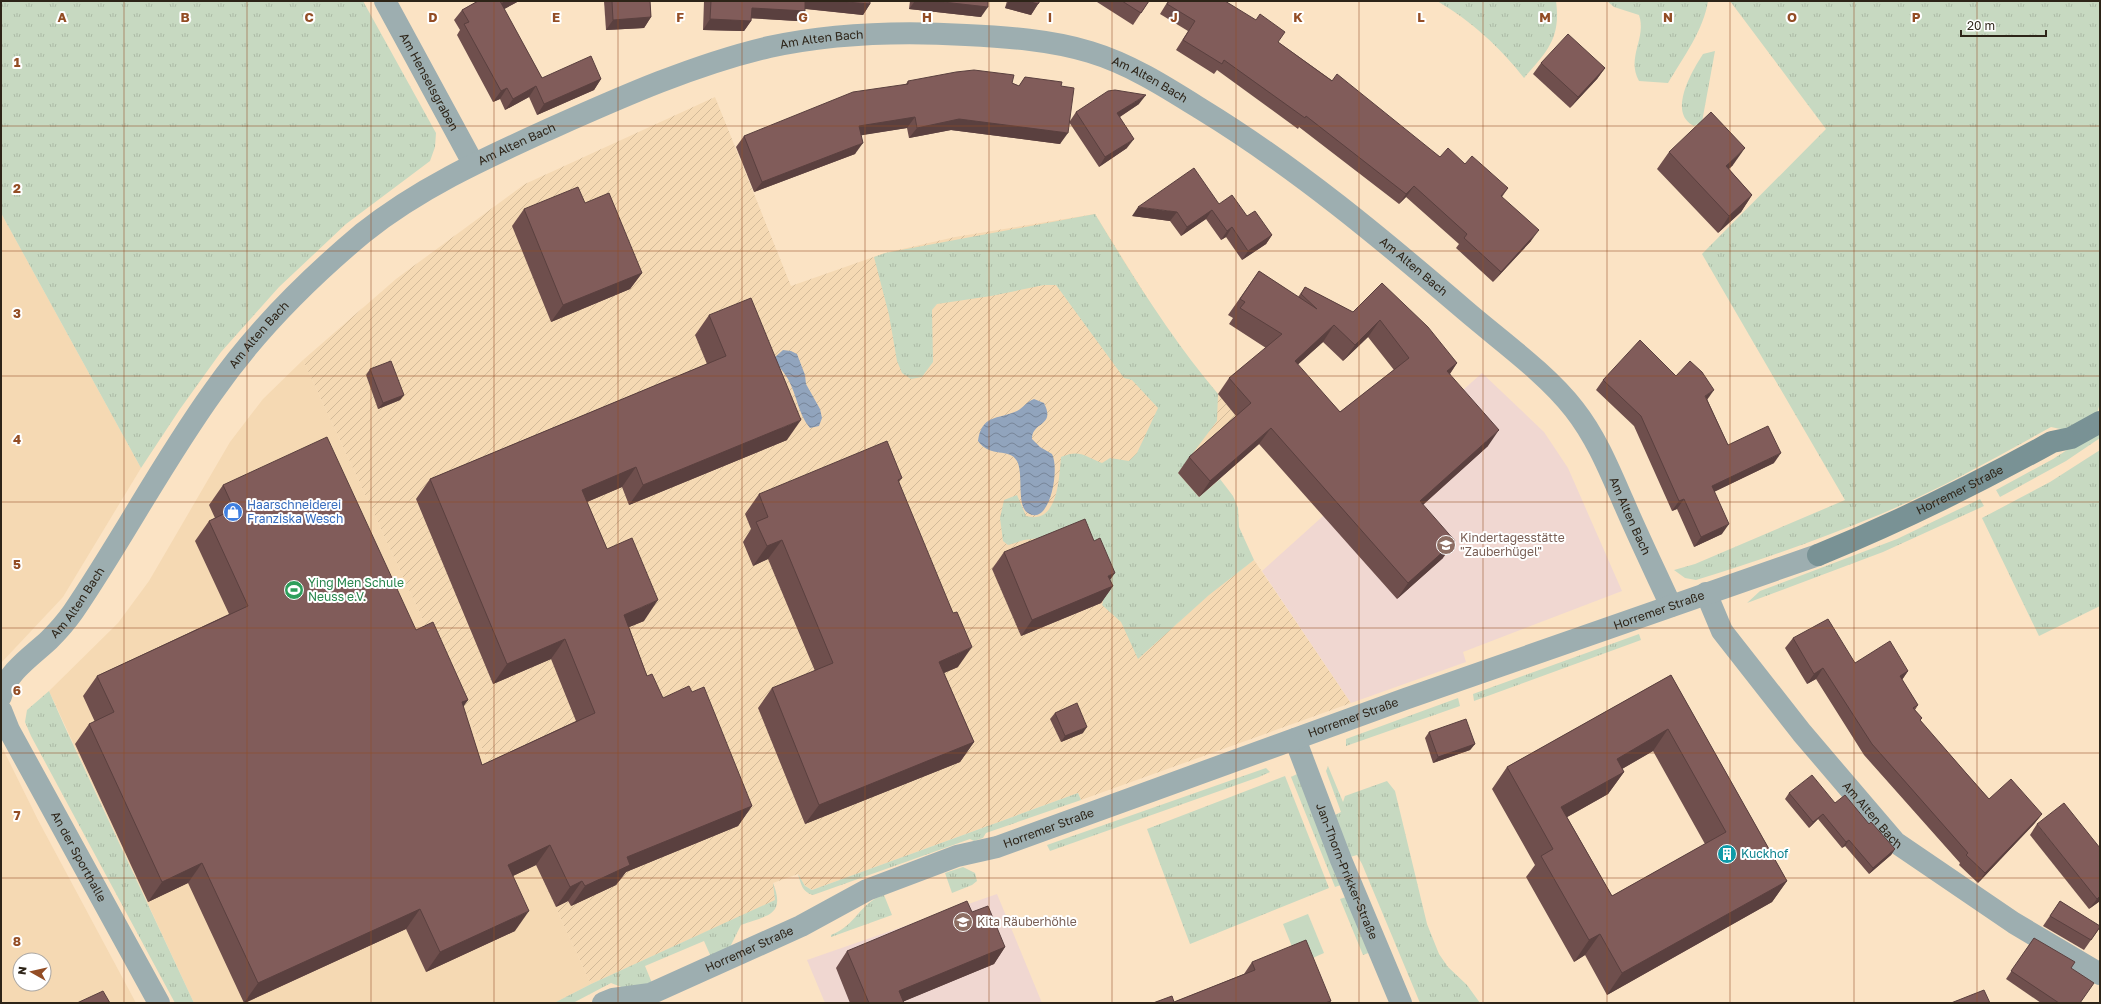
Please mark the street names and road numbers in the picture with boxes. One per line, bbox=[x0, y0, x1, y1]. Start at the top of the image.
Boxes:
street label: Am Alten Bach bbox=[779, 26, 864, 52]
street label: Am Henselsgraben bbox=[397, 30, 462, 133]
street label: Am Alten Bach bbox=[1110, 53, 1191, 106]
street label: Am Alten Bach bbox=[475, 119, 558, 168]
street label: Am Alten Bach bbox=[1377, 233, 1451, 299]
street label: Am Alten Bach bbox=[225, 298, 292, 371]
street label: Horremer Straße bbox=[1914, 462, 2006, 518]
street label: Am Alten Bach bbox=[1606, 474, 1654, 557]
street label: Am Alten Bach bbox=[47, 564, 107, 641]
street label: Horremer Straße bbox=[1611, 587, 1706, 633]
street label: Horremer Straße bbox=[1306, 694, 1400, 741]
street label: Am Alten Bach bbox=[1840, 778, 1905, 852]
street label: Jan-Thorn-Prikker-Straße bbox=[1313, 801, 1381, 942]
street label: Horremer Straße bbox=[1001, 804, 1096, 851]
street label: An der Sporthalle bbox=[48, 808, 110, 904]
street label: Horremer Straße bbox=[703, 922, 796, 975]

